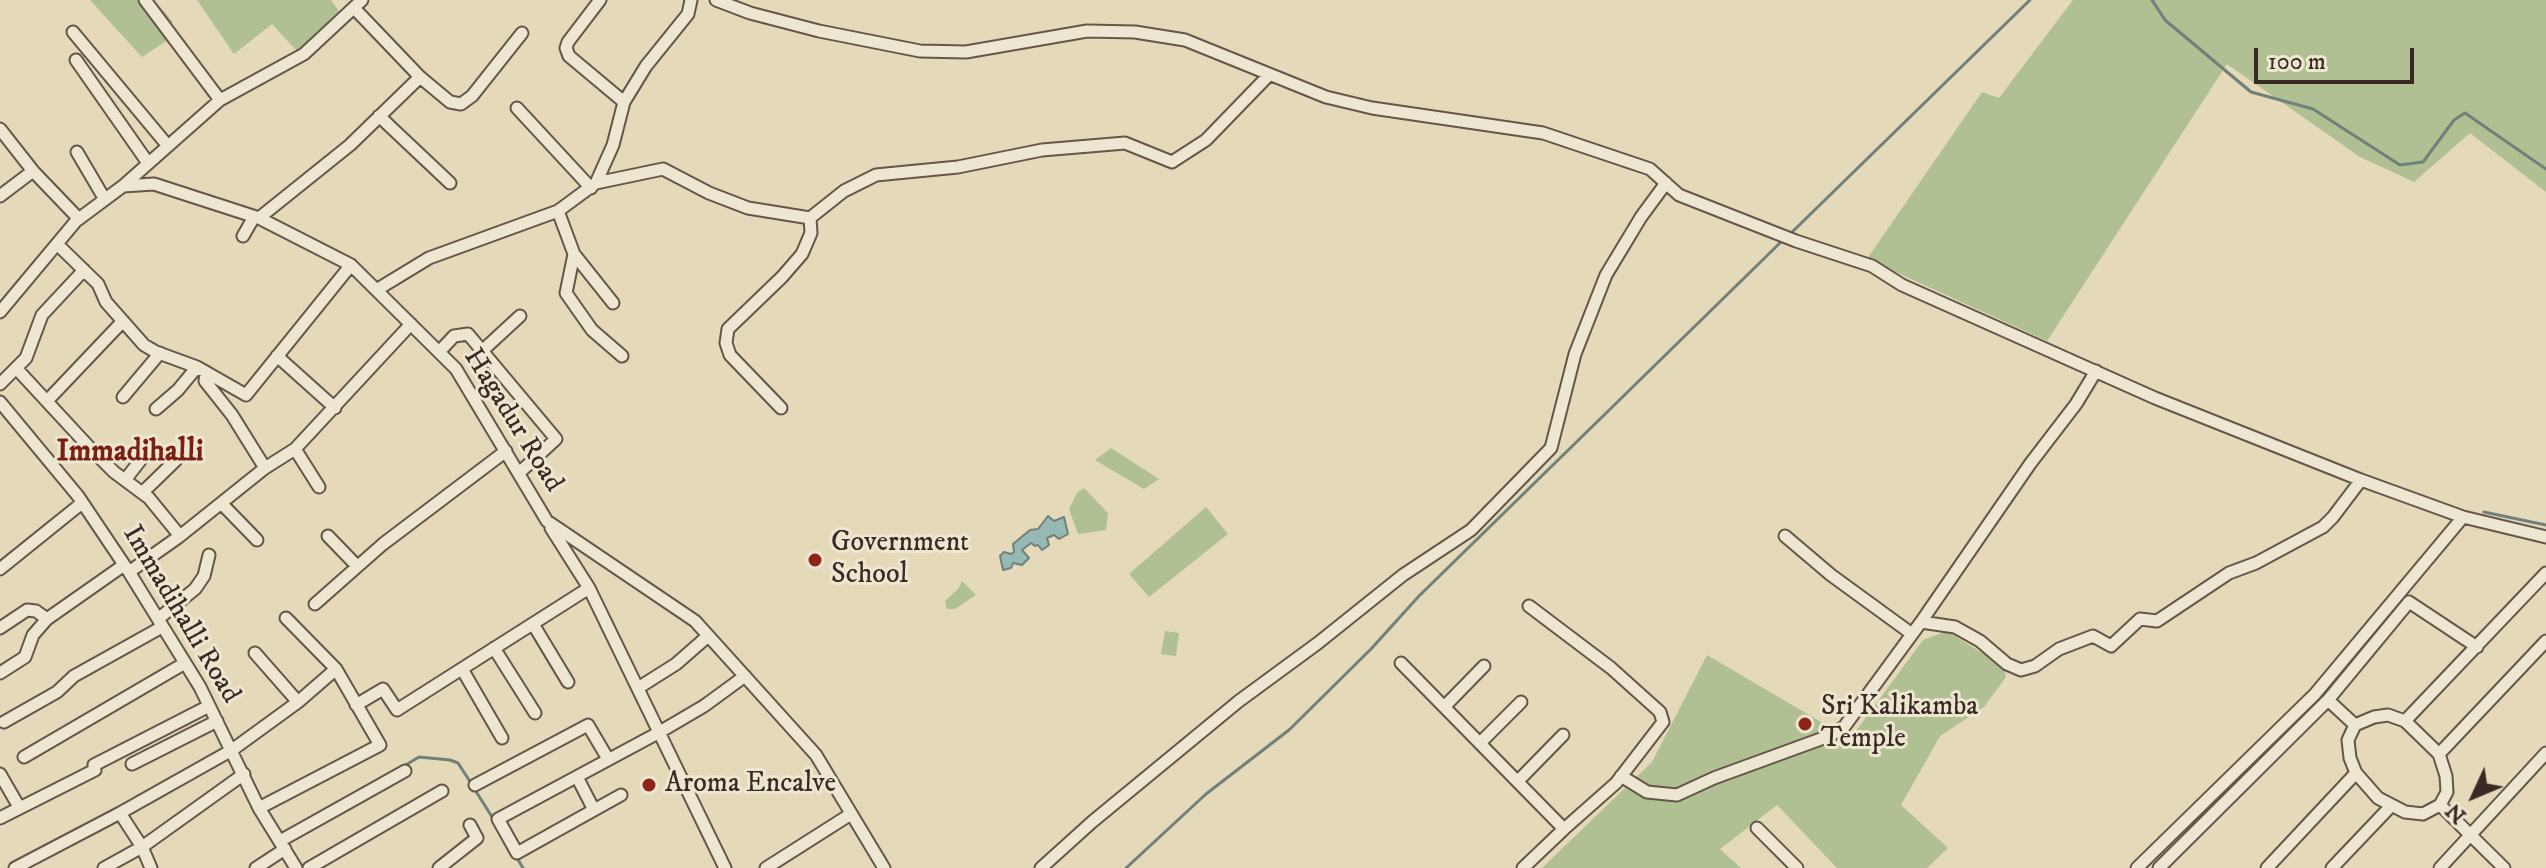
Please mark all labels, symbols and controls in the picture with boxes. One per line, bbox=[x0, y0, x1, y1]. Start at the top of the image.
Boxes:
scale bar bbox=[2258, 32, 2418, 82]
text: 100 m bbox=[2268, 47, 2326, 77]
street label: Hagadur Road bbox=[455, 343, 569, 499]
district label: Immadihalli bbox=[56, 436, 204, 472]
street label: Immadihalli Road bbox=[114, 520, 246, 710]
place label: Government School bbox=[831, 527, 969, 593]
marker: Government School bbox=[806, 551, 824, 569]
place label: Sri Kalikamba Temple bbox=[1821, 691, 1978, 757]
marker: Sri Kalikamba Temple bbox=[1796, 715, 1814, 733]
north arrow bbox=[2434, 756, 2514, 836]
place label: Aroma Encalve bbox=[665, 768, 836, 802]
marker: Aroma Encalve bbox=[640, 776, 658, 794]
text: N bbox=[2440, 797, 2472, 829]

